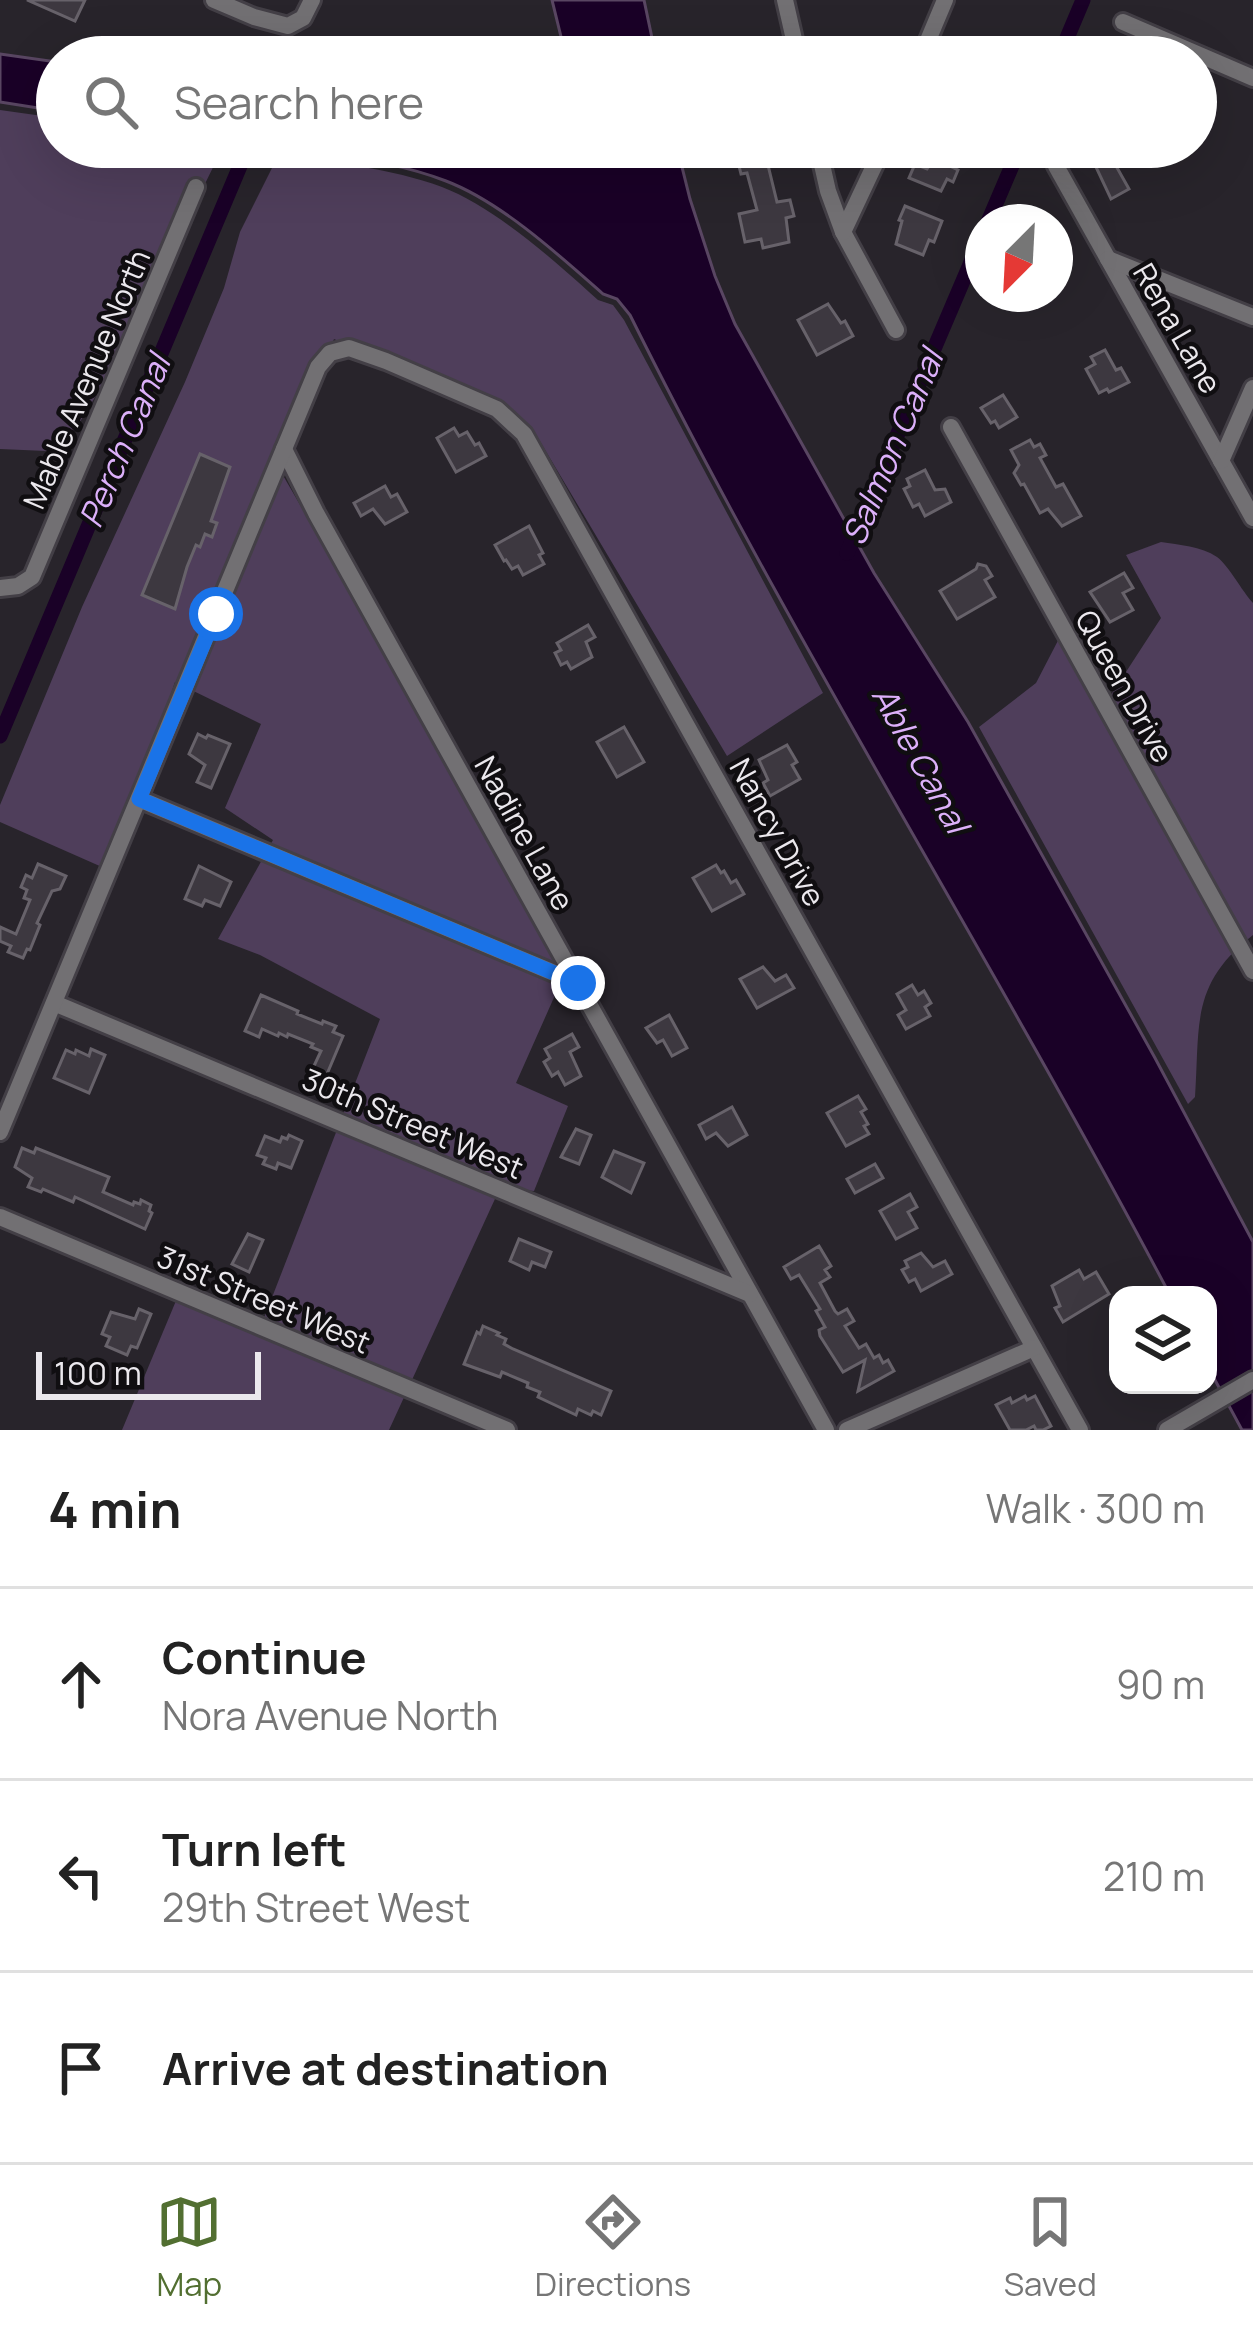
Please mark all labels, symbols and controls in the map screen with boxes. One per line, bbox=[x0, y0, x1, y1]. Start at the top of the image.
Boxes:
search box bbox=[36, 36, 1217, 168]
icon: search bbox=[78, 69, 144, 135]
text: Search here bbox=[174, 71, 424, 133]
north arrow bbox=[965, 204, 1073, 312]
street label: Mable Avenue North bbox=[13, 243, 159, 515]
street label: Rena Lane bbox=[1124, 256, 1232, 400]
water label: Salmon Canal bbox=[831, 339, 955, 551]
water label: Perch Canal bbox=[68, 344, 182, 534]
route start bbox=[189, 587, 243, 641]
street label: Queen Drive bbox=[1066, 603, 1184, 769]
water label: Able Canal bbox=[862, 677, 982, 844]
street label: Nadine Lane bbox=[466, 749, 584, 917]
street label: Nancy Drive bbox=[721, 751, 835, 913]
route end bbox=[551, 956, 605, 1010]
street label: 30th Street West bbox=[296, 1058, 530, 1188]
street label: 31st Street West bbox=[151, 1236, 377, 1362]
map controls bbox=[1109, 1286, 1217, 1394]
button: layers bbox=[1109, 1286, 1217, 1394]
scale bar bbox=[36, 1346, 261, 1399]
text: 100 m bbox=[54, 1350, 142, 1395]
text: 4 min bbox=[48, 1474, 181, 1543]
text: Walk · 300 m bbox=[986, 1481, 1205, 1535]
text: Continue bbox=[162, 1626, 367, 1688]
icon: ahead bbox=[48, 1651, 114, 1717]
text: 90 m bbox=[1116, 1657, 1205, 1711]
text: Nora Avenue North bbox=[162, 1688, 498, 1742]
text: Turn left bbox=[162, 1818, 347, 1880]
icon: left bbox=[48, 1843, 114, 1909]
text: 210 m bbox=[1103, 1849, 1205, 1903]
text: 29th Street West bbox=[162, 1880, 470, 1934]
icon: arrive bbox=[48, 2035, 114, 2101]
text: Arrive at destination bbox=[162, 2037, 609, 2099]
tab: Map bbox=[156, 2189, 222, 2306]
tab: Directions bbox=[535, 2189, 691, 2306]
tab: Saved bbox=[1004, 2189, 1097, 2306]

